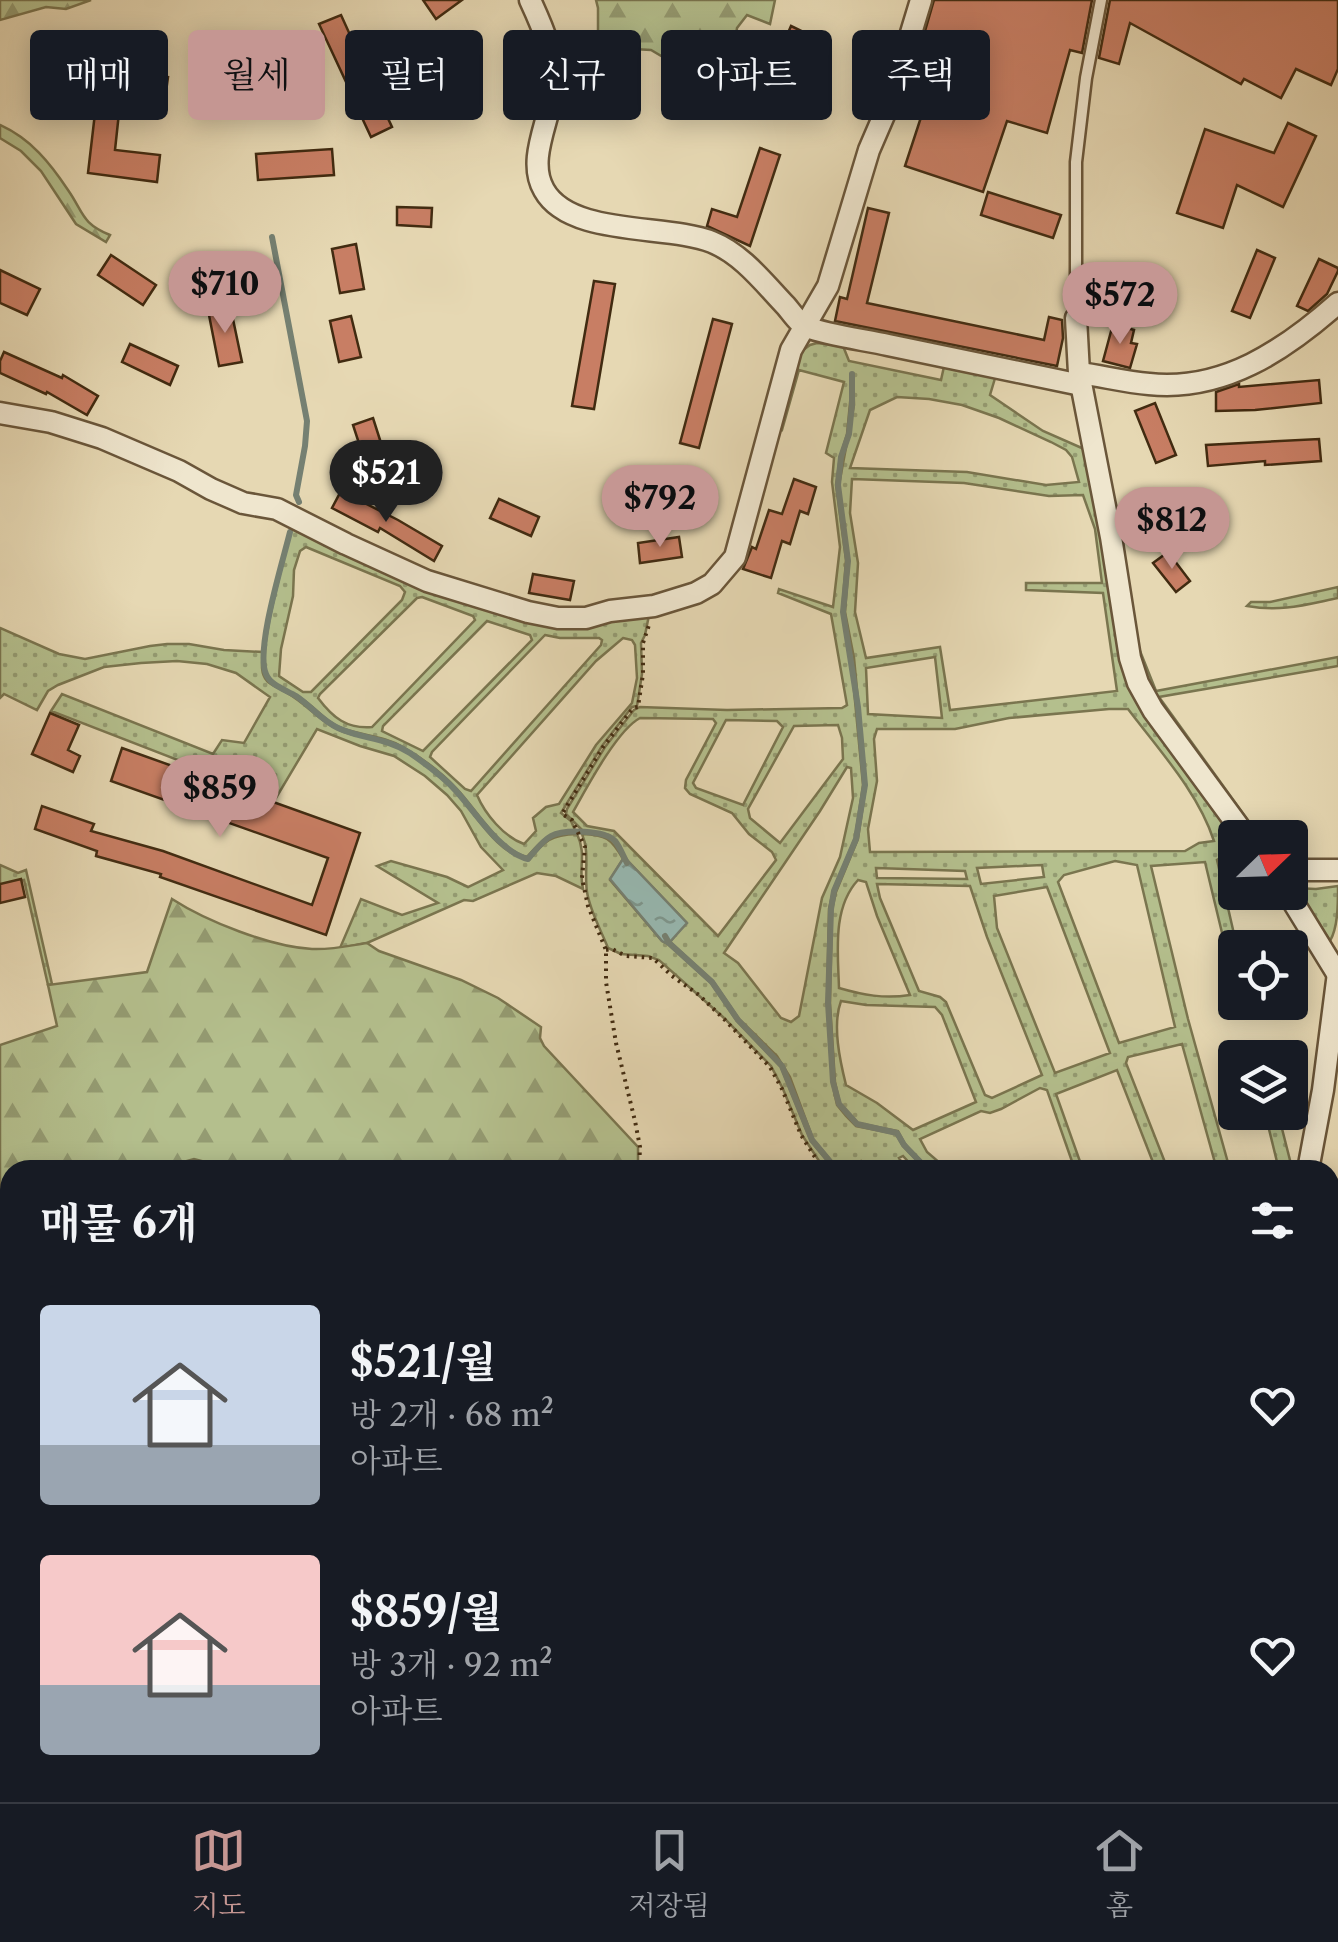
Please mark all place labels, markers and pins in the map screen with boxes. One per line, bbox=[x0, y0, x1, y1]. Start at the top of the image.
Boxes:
pin: $710 bbox=[166, 251, 284, 336]
pin: $572 bbox=[1061, 262, 1179, 347]
pin: $521 bbox=[327, 440, 445, 525]
pin: $792 bbox=[601, 465, 719, 550]
pin: $812 bbox=[1113, 487, 1231, 572]
pin: $859 bbox=[161, 755, 279, 840]

